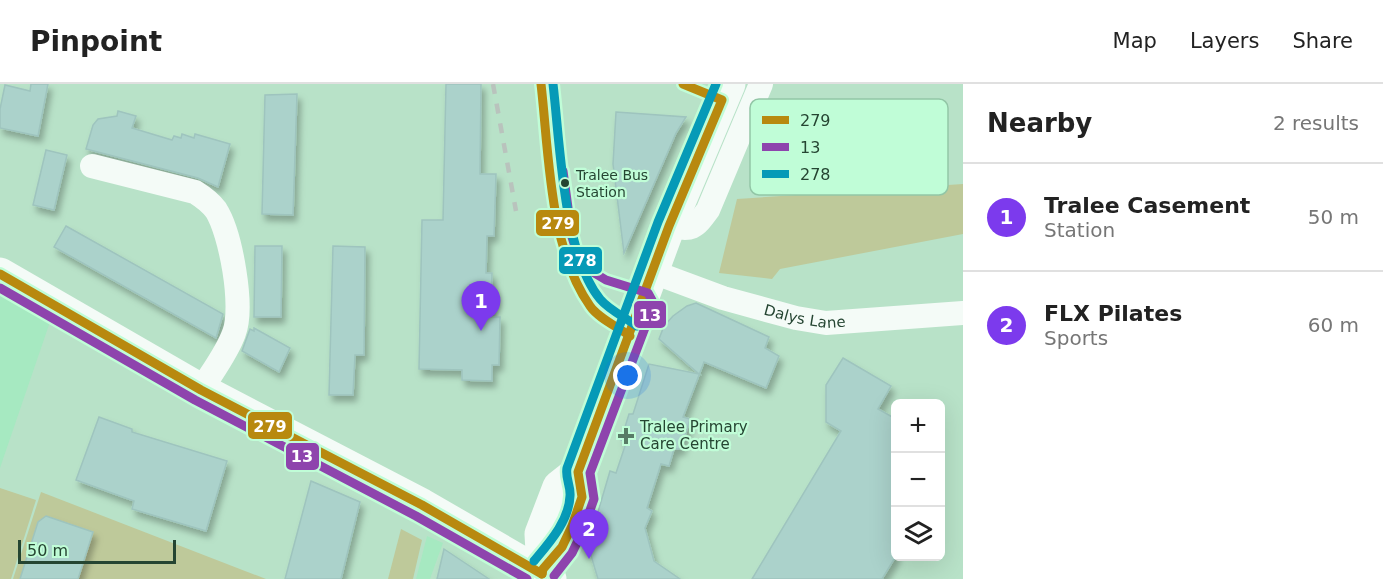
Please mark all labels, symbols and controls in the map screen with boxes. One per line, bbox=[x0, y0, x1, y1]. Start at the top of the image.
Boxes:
text: Pinpoint bbox=[30, 25, 162, 58]
text: Map bbox=[1113, 29, 1157, 53]
text: Layers bbox=[1190, 29, 1259, 53]
text: Share bbox=[1292, 29, 1353, 53]
legend bbox=[750, 99, 948, 195]
text: Nearby bbox=[987, 108, 1092, 138]
text: 279 bbox=[800, 111, 831, 130]
text: 2 results bbox=[1273, 111, 1359, 135]
text: 13 bbox=[800, 138, 820, 157]
text: 278 bbox=[800, 165, 831, 184]
place label: Tralee Bus Station bbox=[575, 167, 648, 200]
marker: Tralee Bus Station bbox=[559, 177, 571, 189]
text: Tralee Casement bbox=[1044, 193, 1250, 218]
text: 1 bbox=[1000, 205, 1013, 229]
text: 50 m bbox=[1308, 205, 1359, 229]
line badge: 279 bbox=[535, 209, 580, 237]
text: 279 bbox=[541, 214, 575, 233]
text: Station bbox=[1044, 218, 1115, 242]
line badge: 278 bbox=[558, 246, 603, 275]
text: 278 bbox=[563, 251, 597, 270]
pin: 1 bbox=[462, 282, 500, 331]
line badge: 13 bbox=[633, 300, 667, 329]
street label: Dalys Lane bbox=[762, 301, 846, 332]
text: FLX Pilates bbox=[1044, 301, 1182, 326]
text: 13 bbox=[639, 306, 661, 325]
text: 2 bbox=[1000, 313, 1013, 337]
text: 60 m bbox=[1308, 313, 1359, 337]
text: Sports bbox=[1044, 326, 1108, 350]
your location bbox=[613, 361, 642, 390]
map controls bbox=[891, 399, 945, 561]
button: + bbox=[891, 399, 945, 453]
line badge: 279 bbox=[247, 411, 293, 440]
text: 279 bbox=[253, 417, 287, 436]
place label: Tralee Primary Care Centre bbox=[639, 418, 748, 453]
marker: Tralee Primary Care Centre bbox=[617, 427, 635, 445]
line badge: 13 bbox=[285, 442, 320, 471]
text: 13 bbox=[291, 447, 313, 466]
button: − bbox=[891, 453, 945, 507]
button: layers bbox=[891, 507, 945, 561]
pin: 2 bbox=[570, 510, 608, 559]
scale bar bbox=[18, 537, 176, 564]
text: 50 m bbox=[27, 541, 68, 560]

